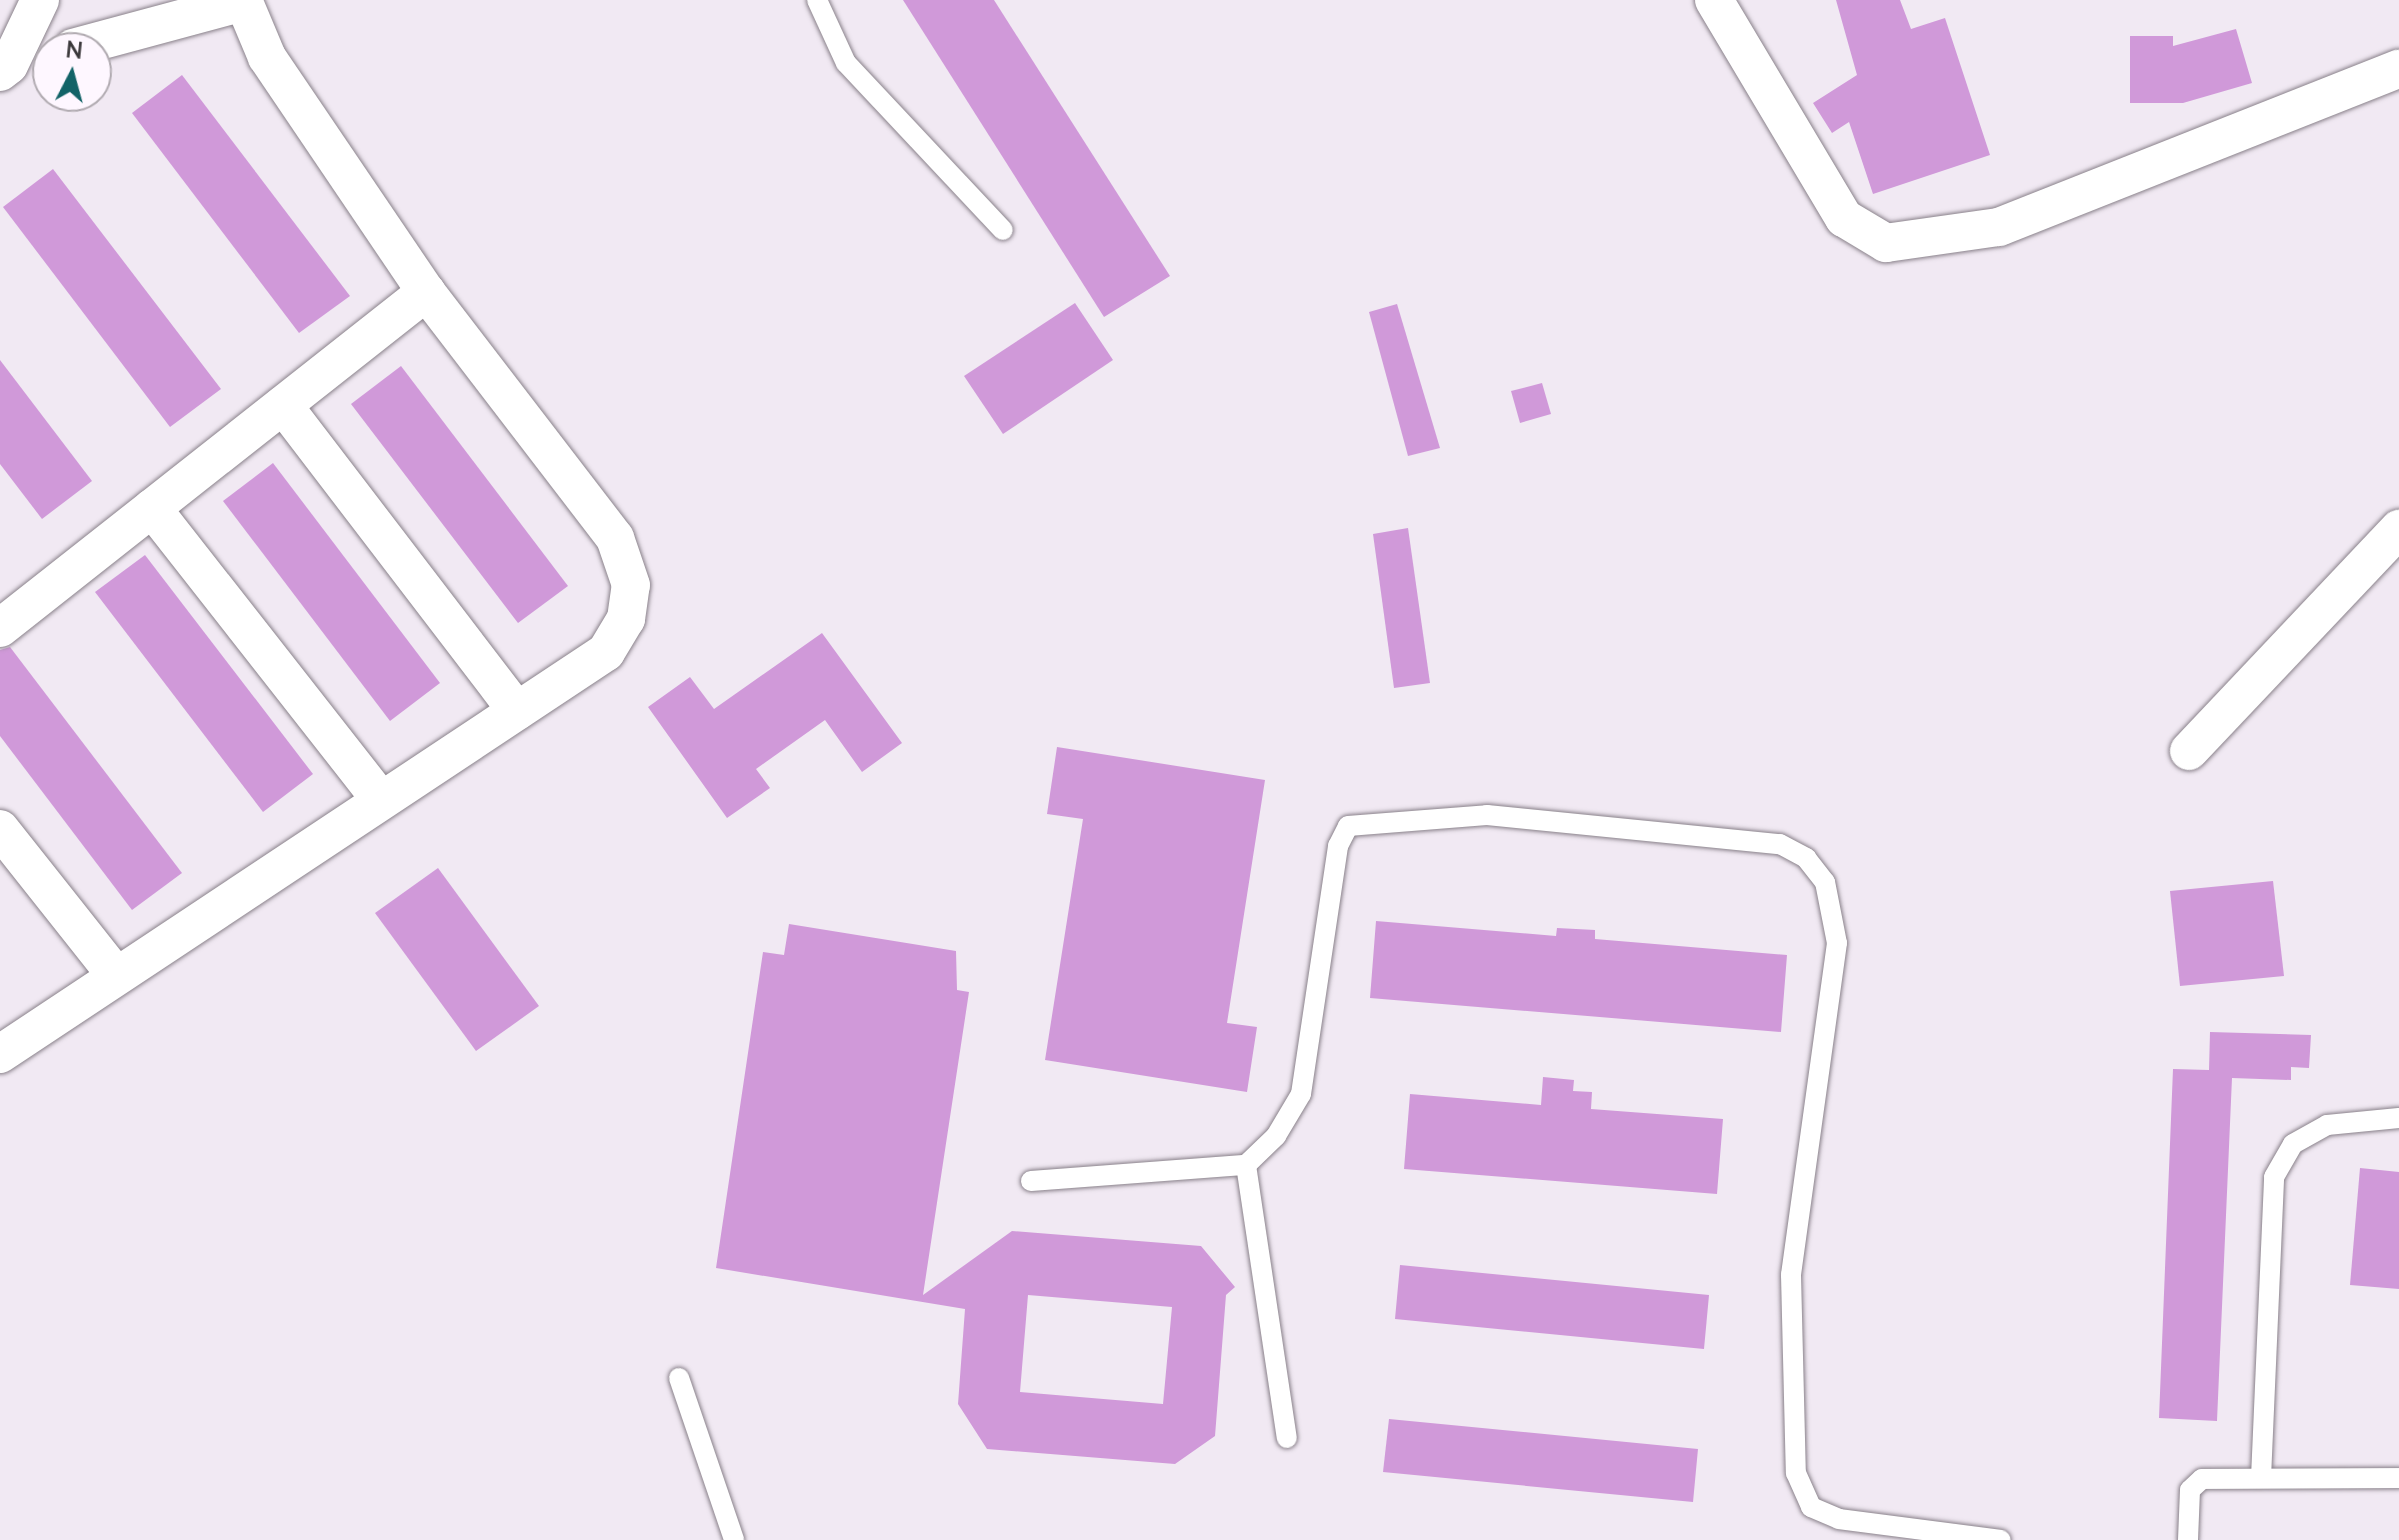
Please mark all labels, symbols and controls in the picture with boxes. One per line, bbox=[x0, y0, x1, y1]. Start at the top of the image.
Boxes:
north arrow bbox=[32, 32, 112, 112]
text: N bbox=[65, 35, 84, 64]

